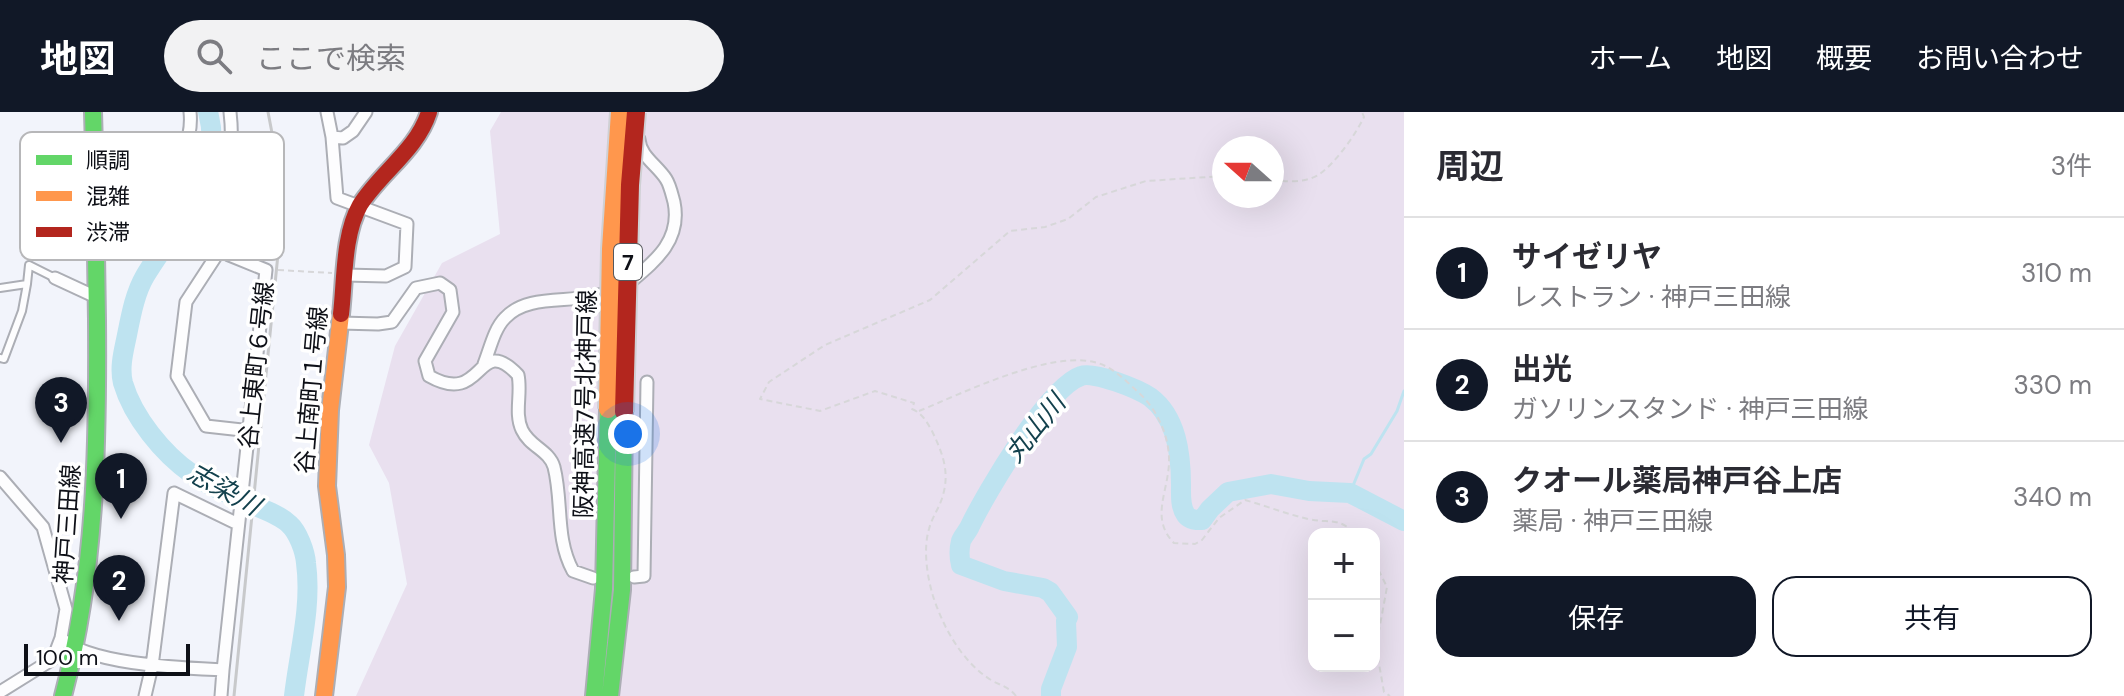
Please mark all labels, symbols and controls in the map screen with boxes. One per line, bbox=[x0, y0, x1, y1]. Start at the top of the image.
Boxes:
search box bbox=[164, 20, 724, 92]
text: 地図 bbox=[40, 34, 116, 84]
icon: search bbox=[192, 34, 236, 78]
text: ここで検索 bbox=[256, 39, 406, 78]
text: ホーム bbox=[1589, 40, 1672, 77]
text: 地図 bbox=[1716, 40, 1772, 77]
text: 概要 bbox=[1816, 40, 1872, 77]
text: お問い合わせ bbox=[1916, 40, 2084, 77]
legend bbox=[20, 132, 284, 260]
north arrow bbox=[1212, 136, 1284, 208]
text: 周辺 bbox=[1436, 144, 1504, 189]
text: 順調 bbox=[86, 146, 130, 175]
text: 3件 bbox=[2051, 149, 2092, 183]
text: 混雑 bbox=[86, 182, 130, 211]
text: 渋滞 bbox=[86, 218, 130, 247]
text: サイゼリヤ bbox=[1512, 237, 1662, 276]
road number: 7 bbox=[614, 244, 642, 280]
text: 1 bbox=[1457, 256, 1467, 290]
text: 310 m bbox=[2021, 256, 2092, 290]
street label: 谷上東町６号線 bbox=[232, 280, 280, 450]
text: レストラン · 神戸三田線 bbox=[1512, 280, 1791, 314]
street label: 阪神高速7号北神戸線 bbox=[568, 289, 602, 519]
street label: 谷上南町１号線 bbox=[288, 305, 334, 475]
text: 出光 bbox=[1512, 349, 1572, 388]
text: 2 bbox=[1454, 368, 1470, 402]
text: 330 m bbox=[2013, 368, 2092, 402]
pin: 3 bbox=[35, 377, 87, 443]
water label: 丸山川 bbox=[997, 385, 1075, 469]
text: ガソリンスタンド · 神戸三田線 bbox=[1512, 392, 1868, 426]
your location bbox=[608, 414, 648, 454]
pin: 1 bbox=[95, 453, 147, 519]
water label: 志染川 bbox=[182, 455, 269, 524]
text: クオール薬局神戸谷上店 bbox=[1512, 461, 1842, 500]
street label: 神戸三田線 bbox=[47, 463, 87, 585]
text: 3 bbox=[1454, 480, 1470, 514]
text: 340 m bbox=[2013, 480, 2092, 514]
text: 薬局 · 神戸三田線 bbox=[1512, 504, 1713, 538]
map controls bbox=[1308, 528, 1380, 672]
button: + bbox=[1308, 528, 1380, 600]
pin: 2 bbox=[93, 555, 145, 621]
button: 保存 bbox=[1436, 576, 1756, 657]
button: 共有 bbox=[1772, 576, 2092, 657]
button: − bbox=[1308, 600, 1380, 672]
scale bar bbox=[24, 640, 190, 676]
text: 100 m bbox=[36, 643, 98, 672]

